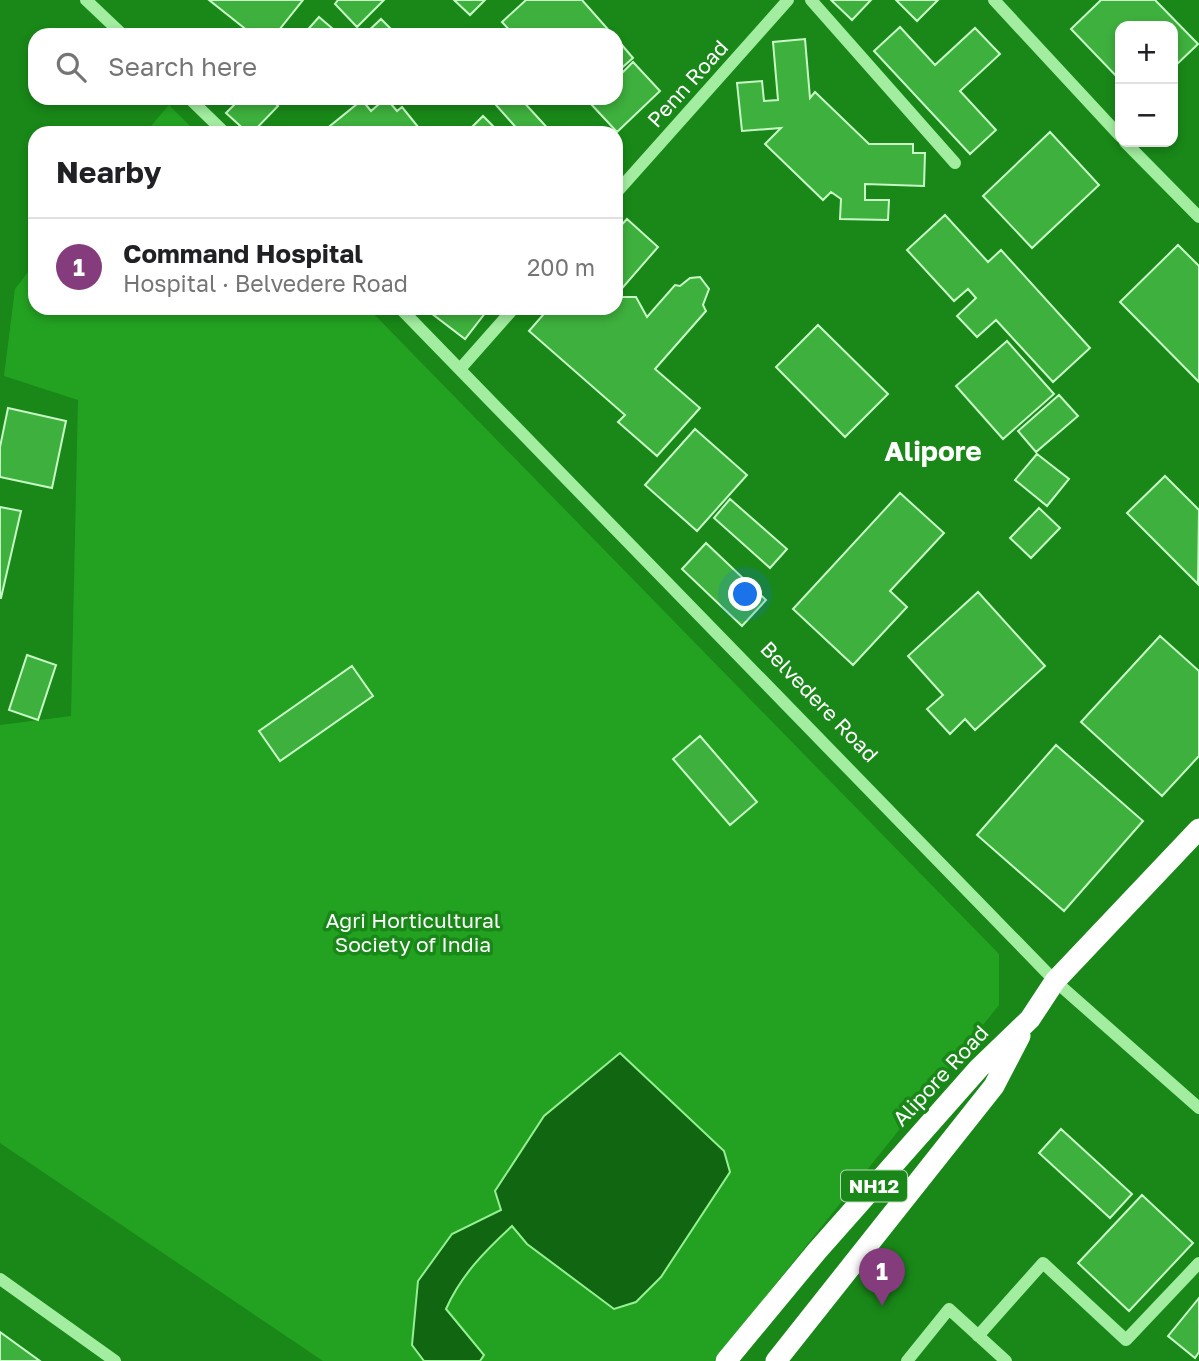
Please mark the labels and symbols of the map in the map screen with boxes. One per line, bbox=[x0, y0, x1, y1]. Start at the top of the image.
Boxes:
street label: Penn Road bbox=[641, 34, 733, 132]
district label: Alipore bbox=[884, 434, 982, 467]
your location bbox=[728, 577, 762, 611]
street label: Belvedere Road bbox=[755, 635, 884, 767]
park label: Agri Horticultural Society of India bbox=[325, 907, 501, 957]
street label: Alipore Road bbox=[887, 1020, 994, 1131]
road number: NH12 bbox=[841, 1170, 907, 1202]
pin: 1 bbox=[859, 1248, 905, 1306]

